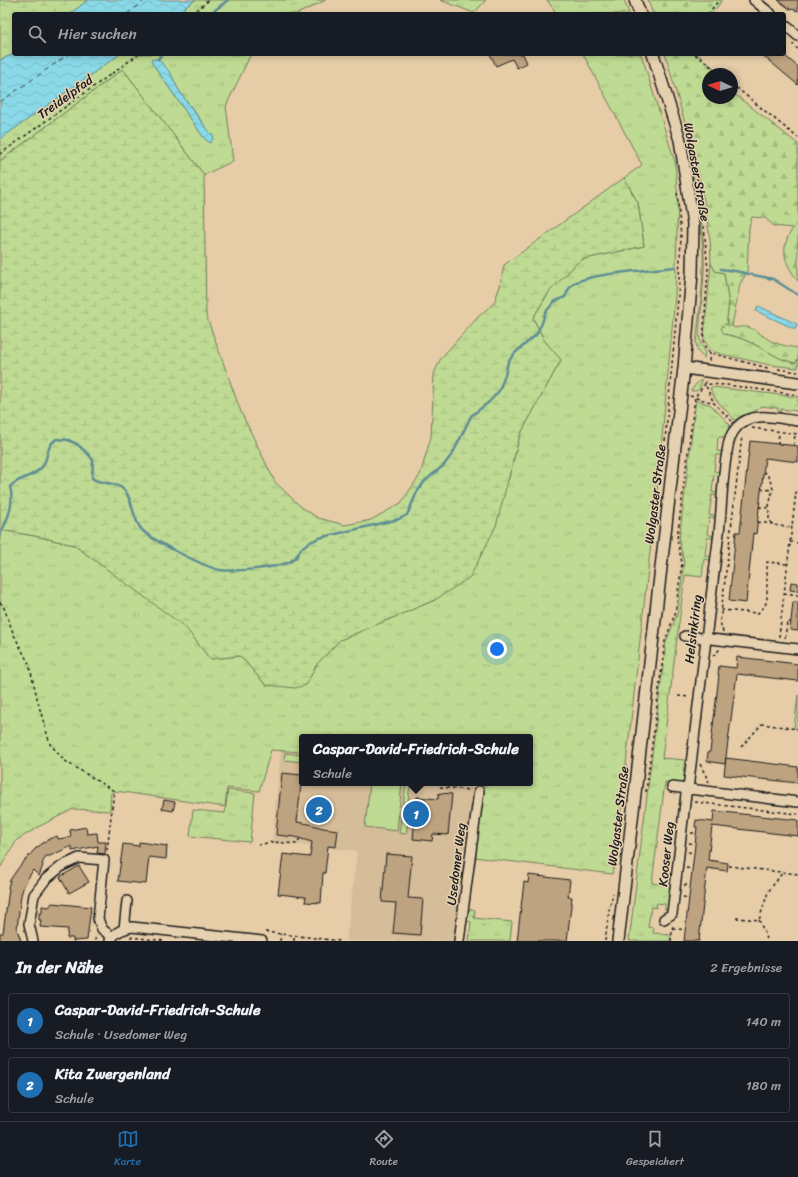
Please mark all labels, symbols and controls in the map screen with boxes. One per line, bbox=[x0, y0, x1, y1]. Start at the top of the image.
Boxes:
search box bbox=[12, 12, 786, 56]
text: Hier suchen bbox=[58, 21, 137, 47]
icon: search bbox=[26, 23, 48, 45]
street label: Treidelpfad bbox=[32, 68, 99, 125]
north arrow bbox=[702, 68, 738, 104]
street label: Wolgaster Straße bbox=[677, 121, 717, 224]
street label: Wolgaster Straße bbox=[637, 442, 673, 545]
street label: Helsinkiring bbox=[677, 593, 709, 665]
your location bbox=[487, 639, 507, 659]
popup bbox=[299, 734, 533, 786]
text: Caspar-David-Friedrich-Schule bbox=[313, 736, 519, 762]
text: Schule bbox=[313, 762, 352, 785]
street label: Wolgaster Straße bbox=[600, 764, 636, 867]
pin: 2 bbox=[306, 795, 332, 825]
pin: 1 bbox=[403, 799, 429, 829]
street label: Kooser Weg bbox=[651, 820, 681, 888]
street label: Usedomer Weg bbox=[440, 821, 473, 907]
text: In der Nähe bbox=[16, 952, 103, 982]
text: 2 Ergebnisse bbox=[710, 956, 782, 979]
text: Caspar-David-Friedrich-Schule bbox=[55, 997, 261, 1023]
text: 1 bbox=[27, 1010, 33, 1033]
text: 140 m bbox=[746, 1010, 781, 1033]
text: Schule · Usedomer Weg bbox=[55, 1023, 187, 1046]
text: Kita Zwergenland bbox=[55, 1061, 170, 1087]
text: 2 bbox=[26, 1074, 34, 1097]
text: 180 m bbox=[746, 1074, 781, 1097]
text: Schule bbox=[55, 1087, 94, 1110]
tab: Karte bbox=[114, 1128, 141, 1171]
tab: Route bbox=[369, 1128, 398, 1171]
tab: Gespeichert bbox=[626, 1128, 684, 1171]

